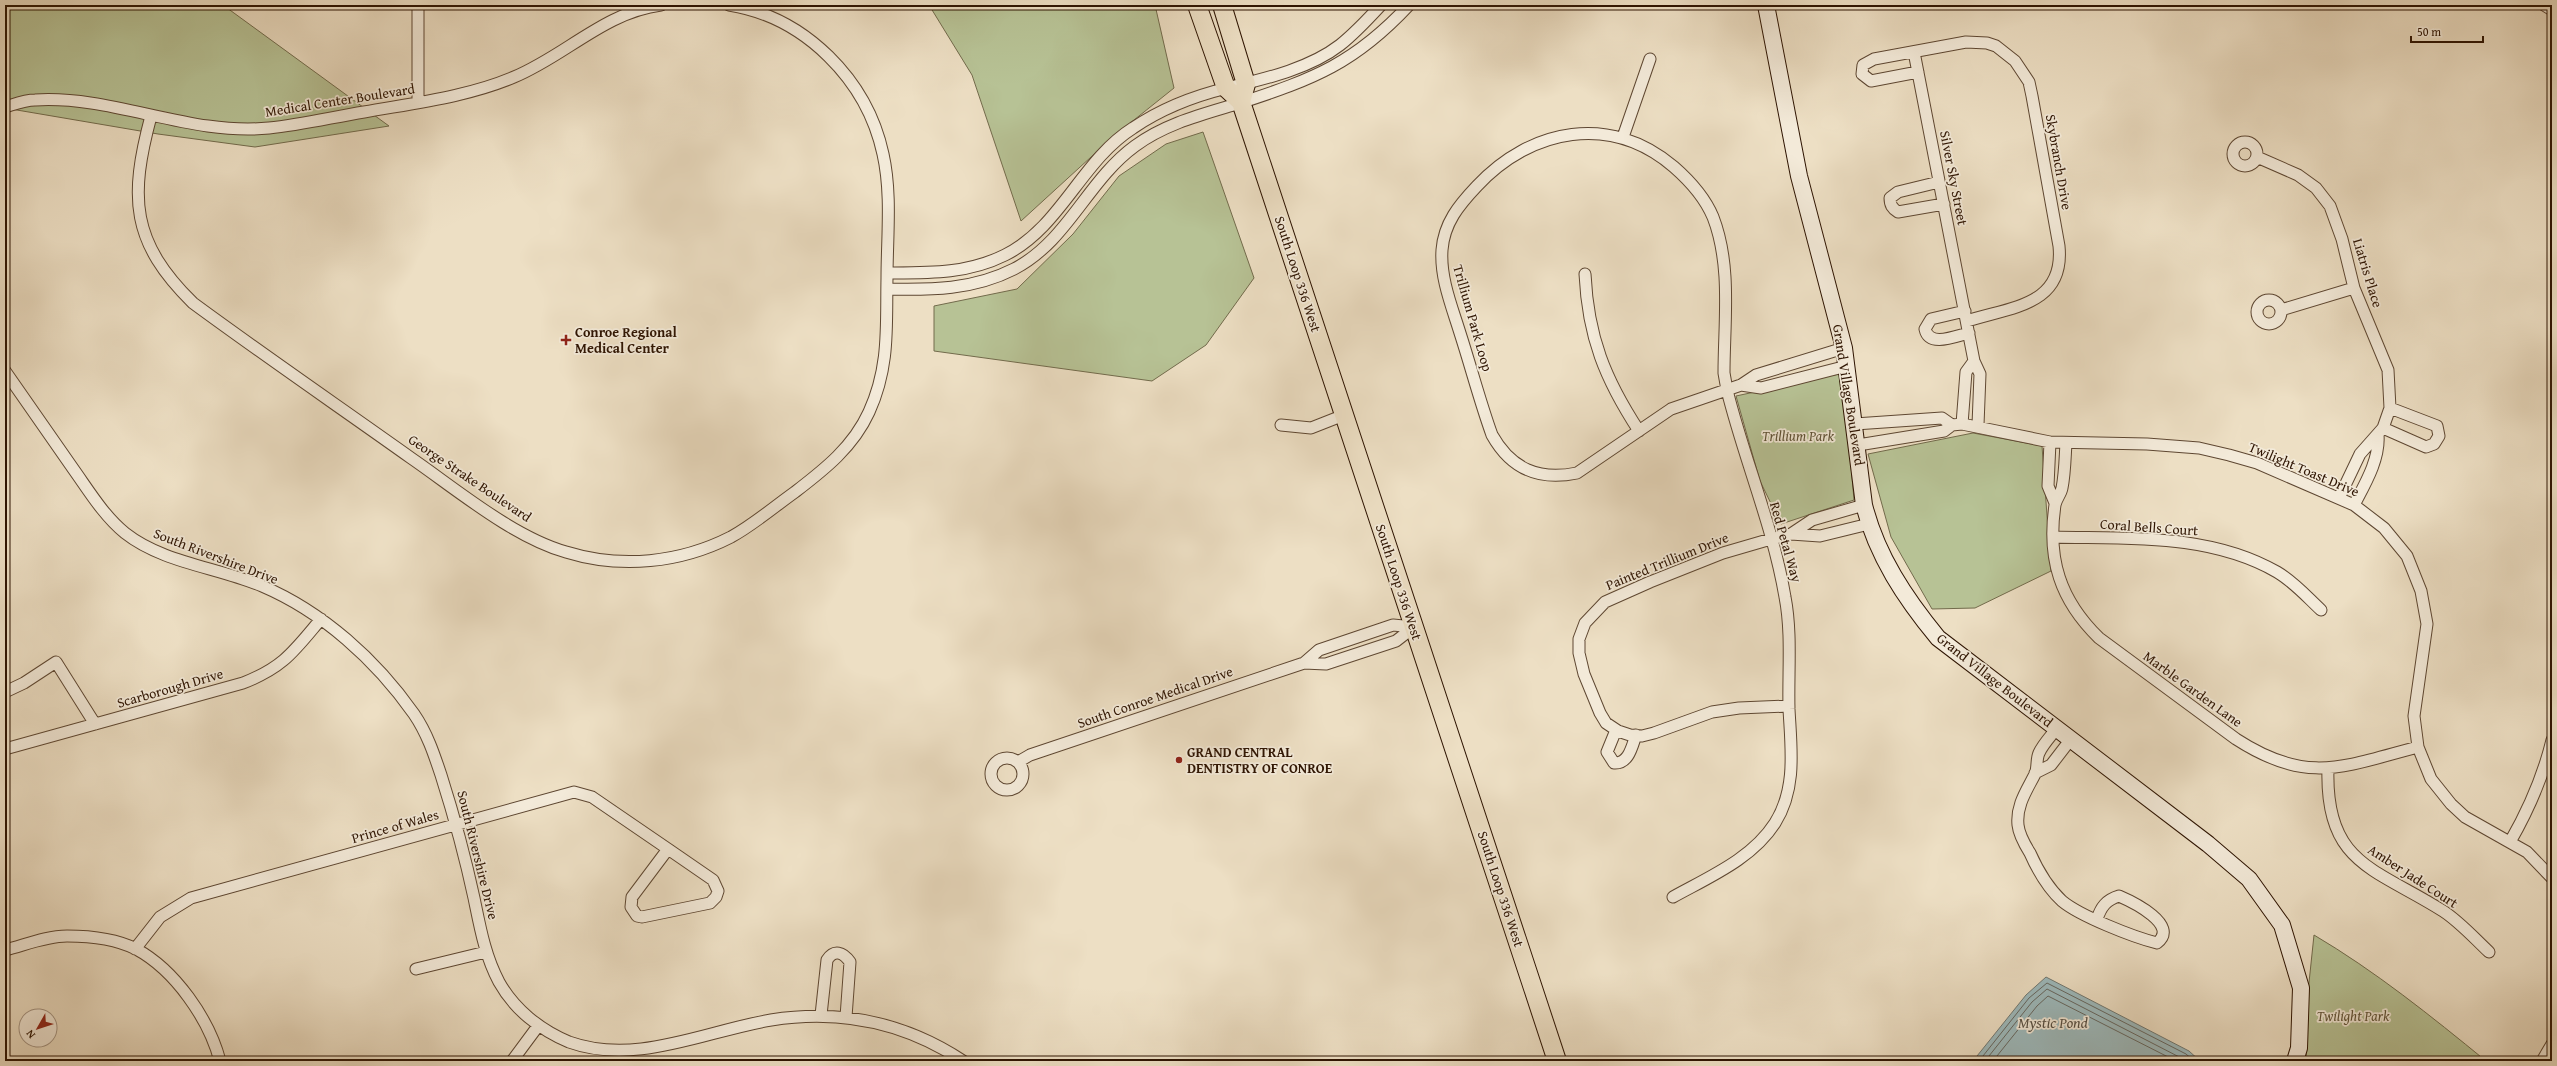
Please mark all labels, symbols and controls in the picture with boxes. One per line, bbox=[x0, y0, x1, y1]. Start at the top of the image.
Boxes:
scale bar bbox=[2411, 18, 2483, 44]
text: 50 m bbox=[2417, 23, 2441, 40]
street label: Medical Center Boulevard bbox=[264, 78, 417, 122]
street label: Skybranch Drive bbox=[2041, 113, 2077, 212]
street label: Silver Sky Street bbox=[1935, 129, 1973, 227]
street label: South Loop 336 West bbox=[1270, 213, 1326, 335]
street label: Liatris Place bbox=[2348, 236, 2388, 311]
street label: Trillium Park Loop bbox=[1448, 262, 1498, 374]
place label: Conroe Regional Medical Center bbox=[575, 322, 677, 358]
street label: Grand Village Boulevard bbox=[1828, 323, 1870, 468]
marker: Conroe Regional Medical Center bbox=[560, 334, 572, 346]
park label: Trillium Park bbox=[1762, 426, 1835, 446]
street label: George Strake Boulevard bbox=[405, 429, 536, 527]
street label: Twilight Toast Drive bbox=[2246, 437, 2363, 502]
street label: Red Petal Way bbox=[1765, 499, 1807, 585]
street label: Coral Bells Court bbox=[2099, 514, 2199, 540]
street label: South Loop 336 West bbox=[1371, 521, 1427, 643]
street label: South Rivershire Drive bbox=[151, 523, 282, 589]
street label: Painted Trillium Drive bbox=[1603, 527, 1732, 595]
street label: Grand Village Boulevard bbox=[1933, 628, 2058, 732]
street label: Marble Garden Lane bbox=[2139, 646, 2247, 732]
street label: South Conroe Medical Drive bbox=[1075, 661, 1236, 733]
street label: Scarborough Drive bbox=[115, 663, 226, 713]
place label: GRAND CENTRAL DENTISTRY OF CONROE bbox=[1187, 742, 1333, 778]
marker: GRAND CENTRAL DENTISTRY OF CONROE bbox=[1174, 755, 1184, 765]
street label: South Rivershire Drive bbox=[452, 788, 504, 922]
street label: Prince of Wales bbox=[349, 804, 441, 848]
street label: South Loop 336 West bbox=[1473, 828, 1529, 950]
street label: Amber Jade Court bbox=[2364, 839, 2462, 913]
park label: Twilight Park bbox=[2317, 1006, 2390, 1026]
north arrow bbox=[18, 1008, 58, 1048]
water label: Mystic Pond bbox=[2018, 1012, 2088, 1033]
text: N bbox=[21, 1026, 39, 1042]

